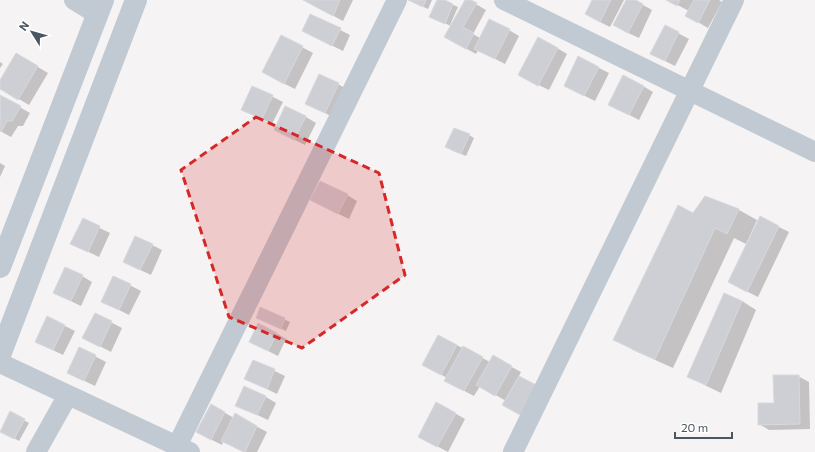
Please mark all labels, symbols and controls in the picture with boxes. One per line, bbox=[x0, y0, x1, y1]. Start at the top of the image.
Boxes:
north arrow bbox=[12, 12, 52, 52]
text: N bbox=[16, 18, 31, 33]
scale bar bbox=[675, 414, 732, 440]
text: 20 m bbox=[681, 420, 708, 434]

